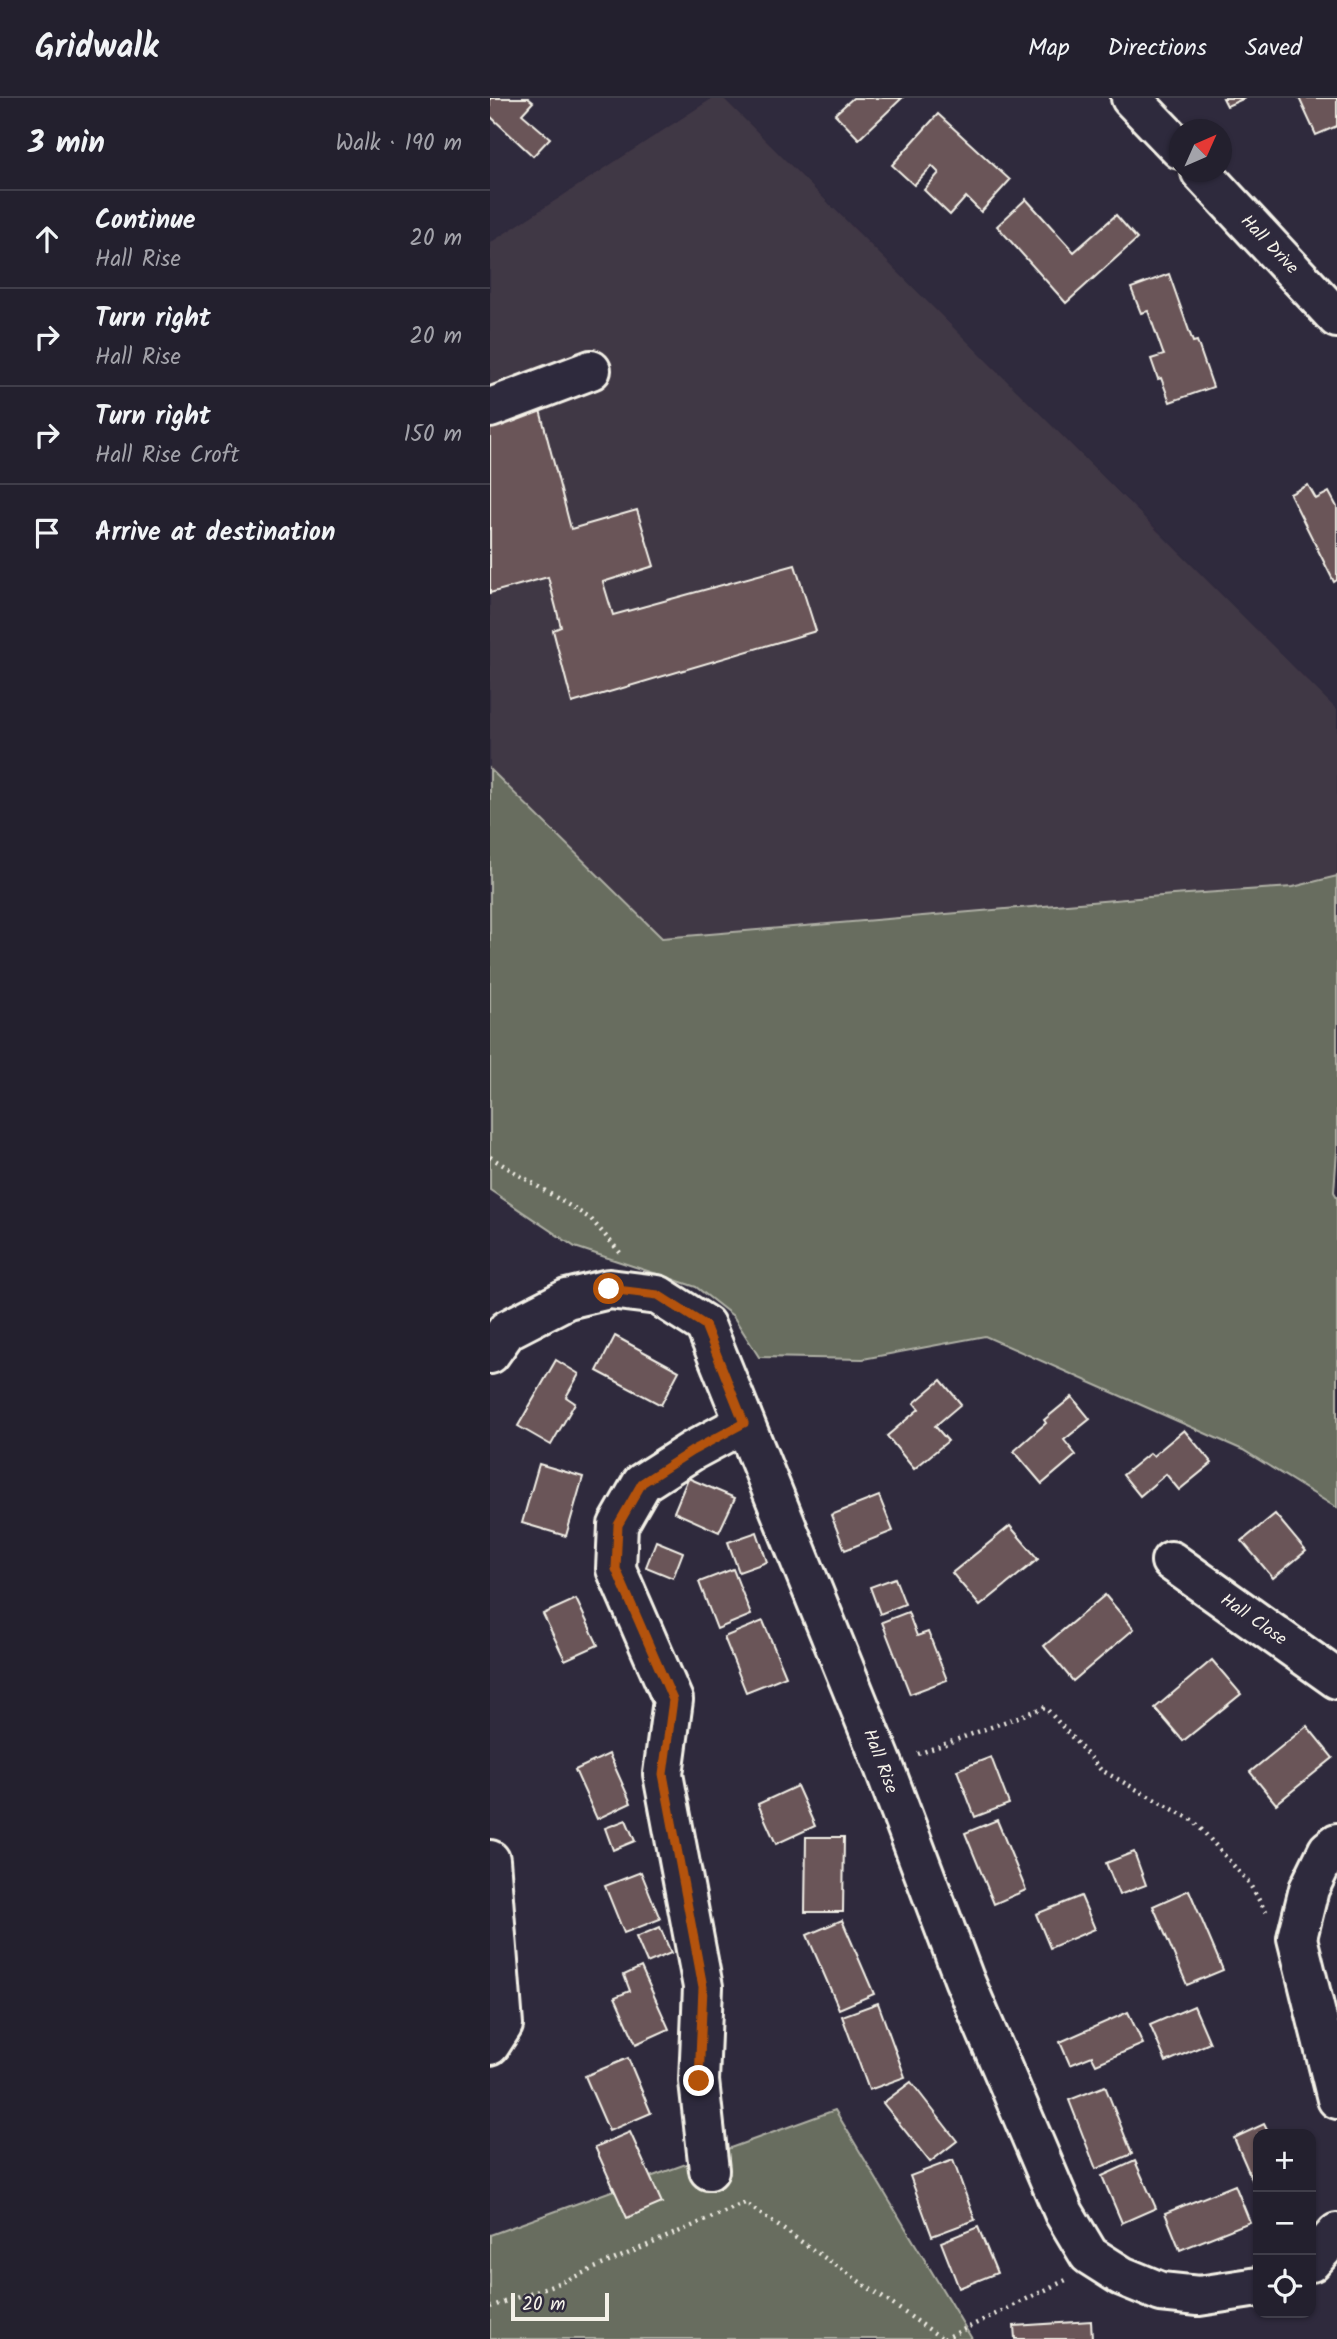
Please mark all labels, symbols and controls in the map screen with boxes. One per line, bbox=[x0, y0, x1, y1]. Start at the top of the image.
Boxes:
text: Gridwalk bbox=[35, 22, 158, 75]
text: Map bbox=[1028, 29, 1070, 68]
text: Directions bbox=[1108, 29, 1207, 68]
text: Saved bbox=[1245, 29, 1302, 68]
north arrow bbox=[1169, 119, 1232, 182]
text: 3 min bbox=[28, 120, 105, 168]
text: Walk · 190 m bbox=[335, 126, 462, 162]
text: Continue bbox=[95, 200, 196, 242]
street label: Hall Drive bbox=[1233, 208, 1305, 282]
icon: ahead bbox=[28, 220, 66, 258]
text: 20 m bbox=[410, 221, 462, 257]
text: Hall Rise bbox=[95, 242, 181, 278]
text: Turn right bbox=[95, 298, 211, 340]
icon: right bbox=[28, 318, 66, 356]
text: 20 m bbox=[410, 319, 462, 355]
text: Hall Rise bbox=[95, 340, 181, 376]
text: Turn right bbox=[95, 396, 211, 438]
icon: right bbox=[28, 416, 66, 454]
text: 150 m bbox=[403, 417, 462, 453]
text: Hall Rise Croft bbox=[95, 438, 239, 474]
text: Arrive at destination bbox=[95, 512, 335, 554]
icon: arrive bbox=[28, 514, 66, 552]
route start bbox=[593, 1273, 624, 1304]
street label: Hall Close bbox=[1214, 1587, 1292, 1654]
street label: Hall Rise bbox=[854, 1725, 905, 1798]
route end bbox=[683, 2065, 714, 2096]
map controls bbox=[1253, 2129, 1316, 2318]
button: + bbox=[1253, 2129, 1316, 2192]
button: − bbox=[1253, 2192, 1316, 2255]
button: locate bbox=[1253, 2255, 1316, 2318]
scale bar bbox=[511, 2290, 609, 2322]
text: 20 m bbox=[522, 2290, 565, 2320]

